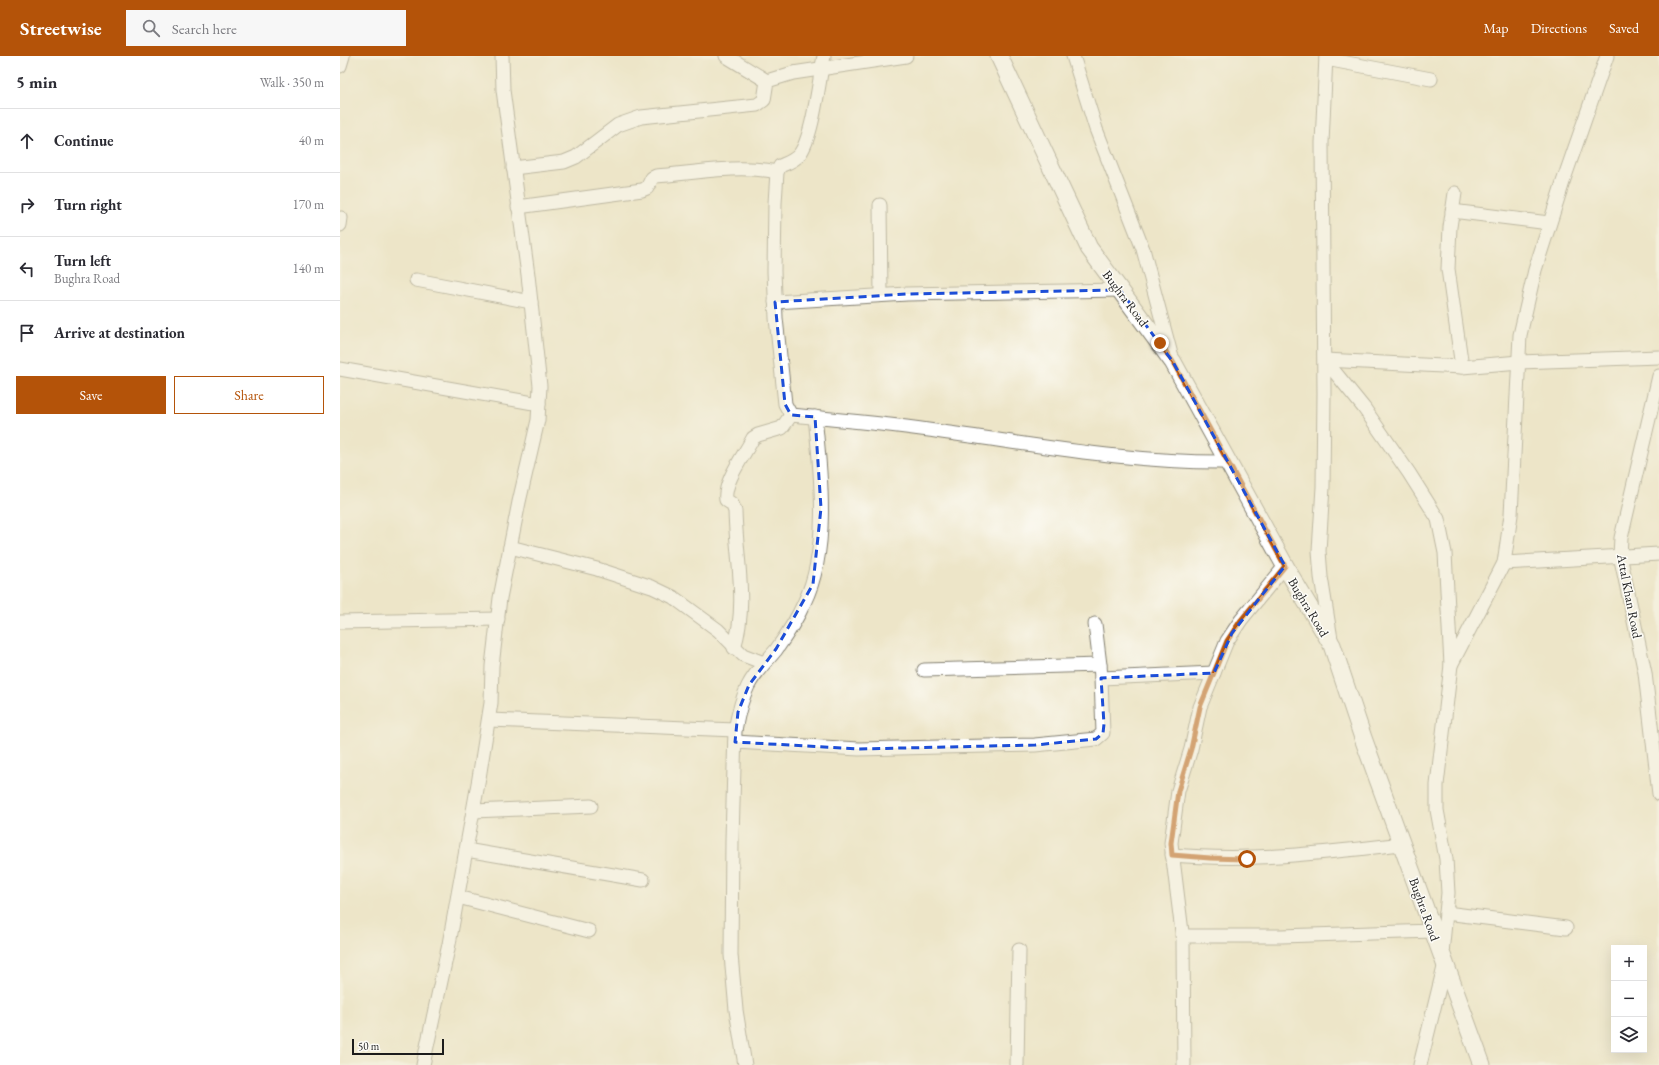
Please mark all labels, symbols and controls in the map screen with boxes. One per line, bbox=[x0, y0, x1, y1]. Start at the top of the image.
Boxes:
search box bbox=[126, 10, 406, 46]
text: Streetwise bbox=[20, 16, 102, 41]
icon: search bbox=[140, 17, 162, 39]
text: Search here bbox=[172, 19, 237, 38]
text: Map bbox=[1483, 19, 1509, 37]
text: Directions bbox=[1531, 19, 1587, 37]
text: Saved bbox=[1609, 19, 1639, 37]
text: 5 min bbox=[16, 71, 57, 93]
text: Walk · 350 m bbox=[260, 74, 324, 91]
icon: ahead bbox=[16, 130, 38, 152]
text: Continue bbox=[54, 131, 114, 150]
text: 40 m bbox=[299, 132, 324, 149]
icon: right bbox=[16, 194, 38, 216]
text: Turn right bbox=[54, 195, 122, 214]
text: 170 m bbox=[293, 196, 324, 213]
text: Turn left bbox=[54, 251, 111, 270]
icon: left bbox=[16, 258, 38, 280]
text: 140 m bbox=[293, 260, 324, 277]
street label: Bughra Road bbox=[1099, 267, 1153, 330]
text: Bughra Road bbox=[54, 270, 120, 287]
icon: arrive bbox=[16, 322, 38, 344]
text: Arrive at destination bbox=[54, 323, 185, 342]
route end bbox=[1151, 334, 1169, 352]
button: Save bbox=[16, 376, 166, 414]
button: Share bbox=[174, 376, 324, 414]
street label: Attal Khan Road bbox=[1613, 552, 1646, 640]
street label: Bughra Road bbox=[1284, 575, 1333, 640]
route start bbox=[1238, 850, 1256, 868]
street label: Bughra Road bbox=[1405, 875, 1444, 944]
map controls bbox=[1611, 945, 1647, 1053]
button: + bbox=[1611, 945, 1647, 981]
button: − bbox=[1611, 981, 1647, 1017]
button: layers bbox=[1611, 1017, 1647, 1053]
scale bar bbox=[352, 1037, 444, 1056]
text: 50 m bbox=[358, 1039, 379, 1053]

